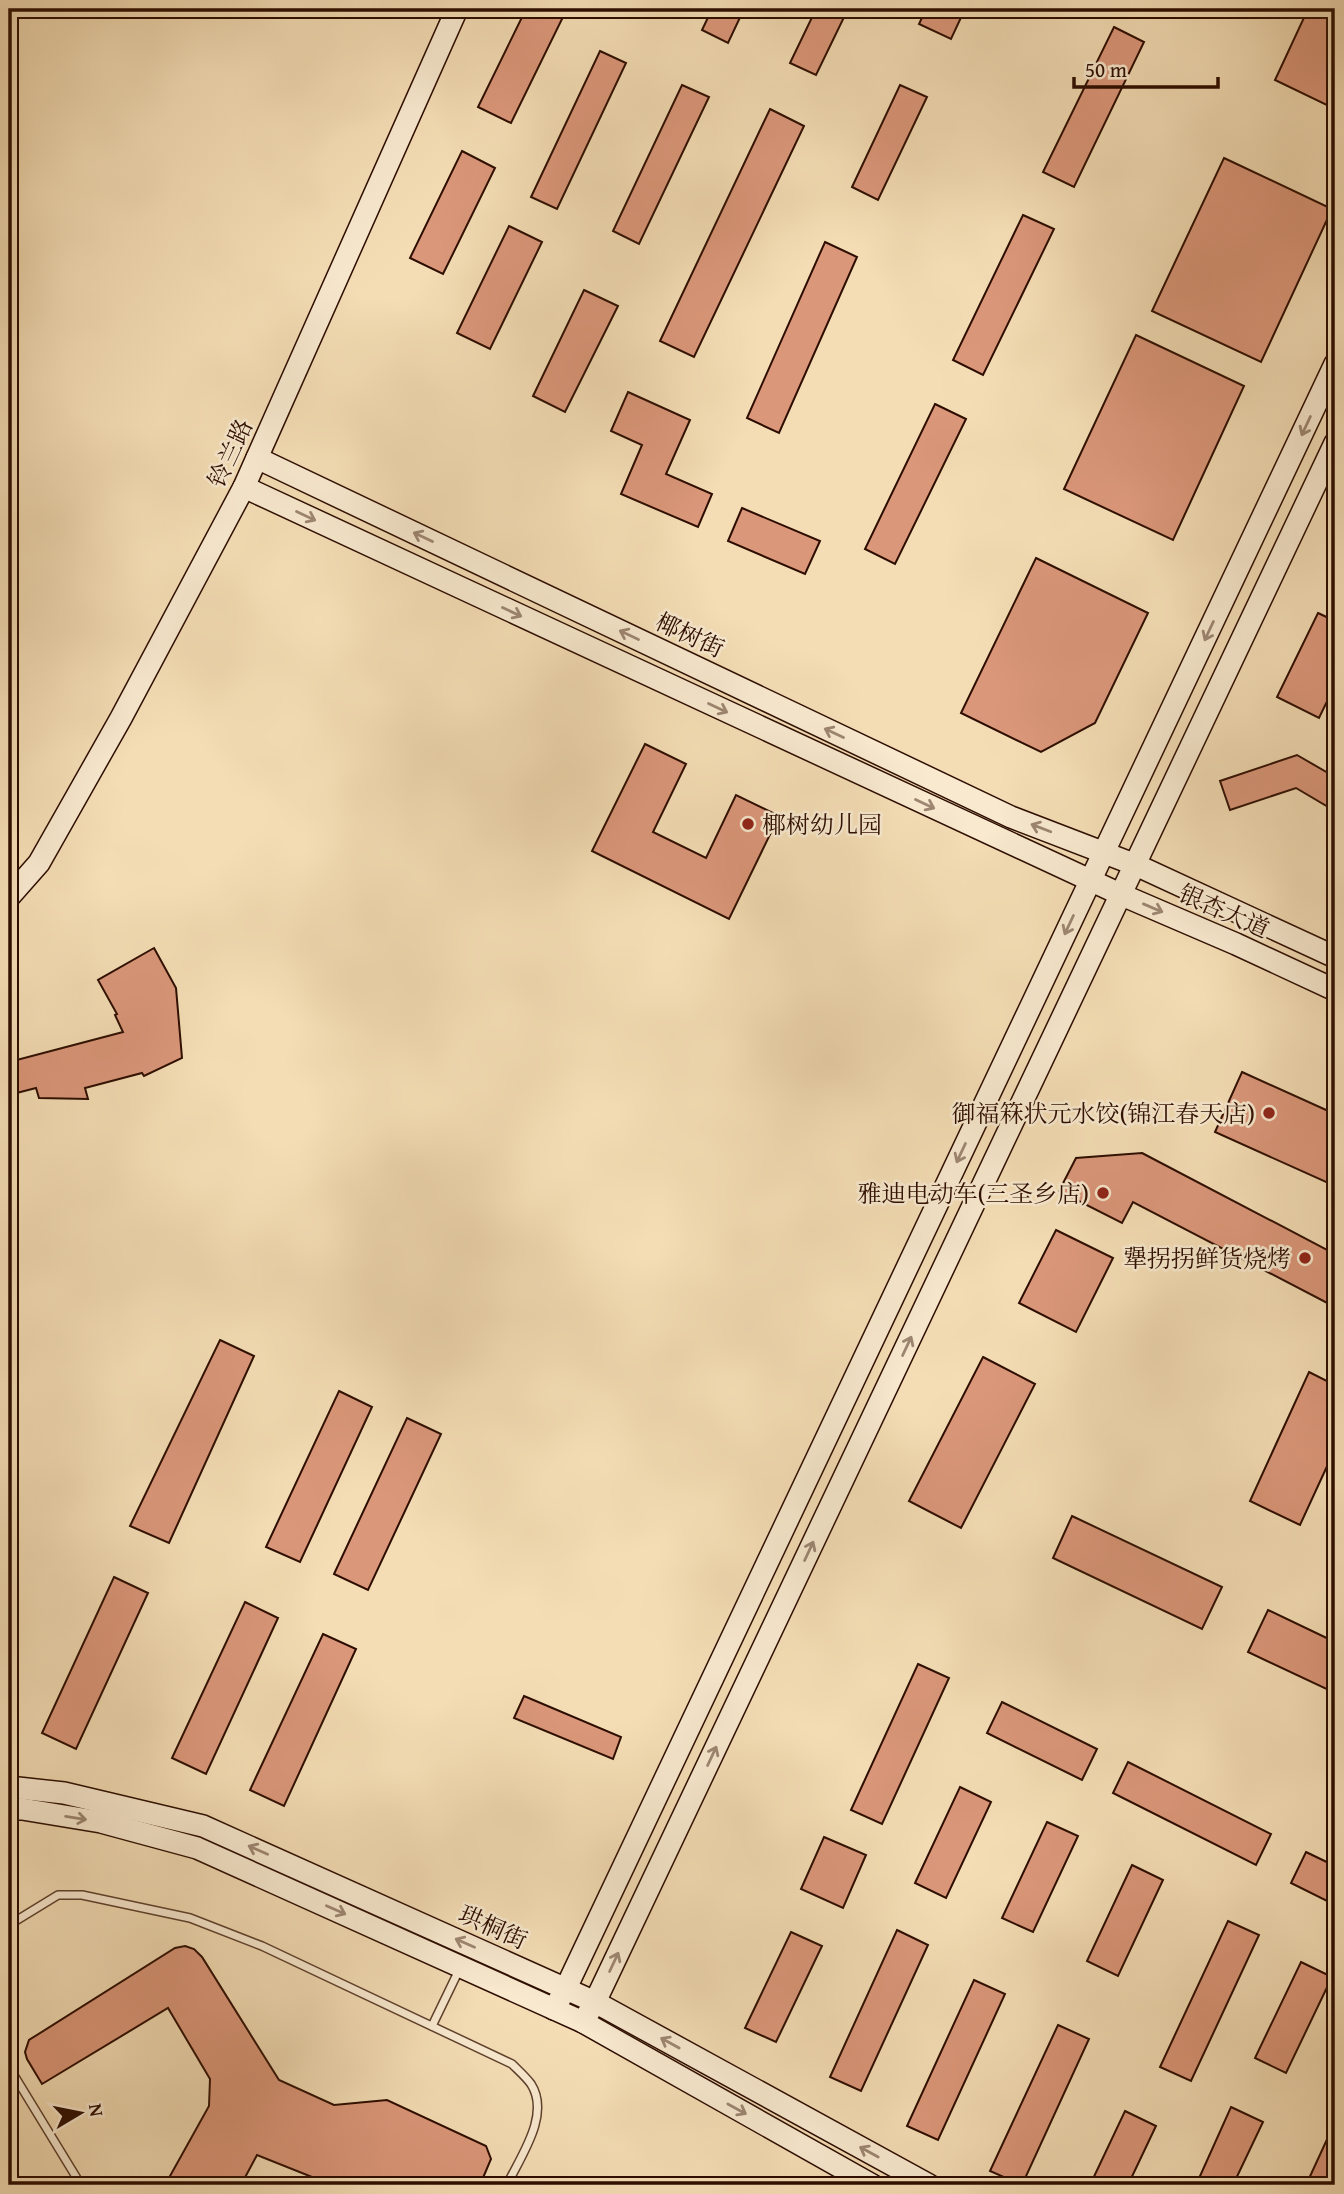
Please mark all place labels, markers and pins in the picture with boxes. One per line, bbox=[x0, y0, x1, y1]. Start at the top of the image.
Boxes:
place label: 椰树幼儿园 bbox=[762, 807, 882, 842]
marker: 椰树幼儿园 bbox=[740, 816, 756, 832]
place label: 御福箖状元水饺(锦江春天店) bbox=[952, 1096, 1255, 1131]
marker: 御福箖状元水饺(锦江春天店) bbox=[1261, 1105, 1277, 1121]
place label: 雅迪电动车(三圣乡店) bbox=[858, 1176, 1089, 1211]
marker: 雅迪电动车(三圣乡店) bbox=[1095, 1185, 1111, 1201]
place label: 犟拐拐鲜货烧烤 bbox=[1123, 1241, 1291, 1276]
marker: 犟拐拐鲜货烧烤 bbox=[1297, 1250, 1313, 1266]

